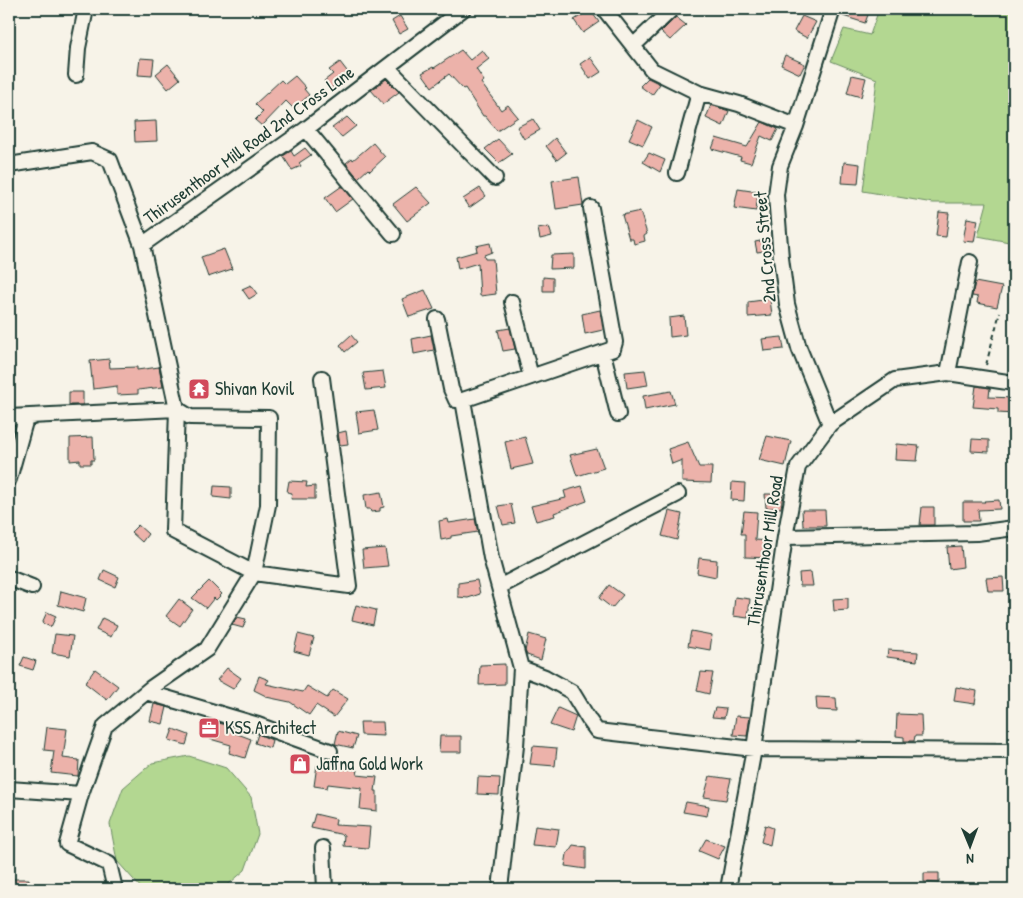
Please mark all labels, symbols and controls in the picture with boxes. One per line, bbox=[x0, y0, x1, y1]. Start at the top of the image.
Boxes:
street label: Thirusenthoor Mill Road 2nd Cross Lane bbox=[138, 60, 359, 230]
street label: 2nd Cross Street bbox=[747, 190, 782, 304]
place label: Shivan Kovil bbox=[215, 376, 294, 401]
temple icon: Shivan Kovil bbox=[187, 377, 211, 401]
street label: Thirusenthoor Mill Road bbox=[740, 474, 789, 628]
place label: KSS Architect bbox=[225, 715, 317, 740]
office icon: KSS Architect bbox=[197, 716, 221, 740]
place label: Jaffna Gold Work bbox=[316, 751, 424, 776]
shop icon: Jaffna Gold Work bbox=[288, 752, 312, 776]
north arrow bbox=[946, 820, 996, 870]
text: N bbox=[966, 850, 974, 869]

